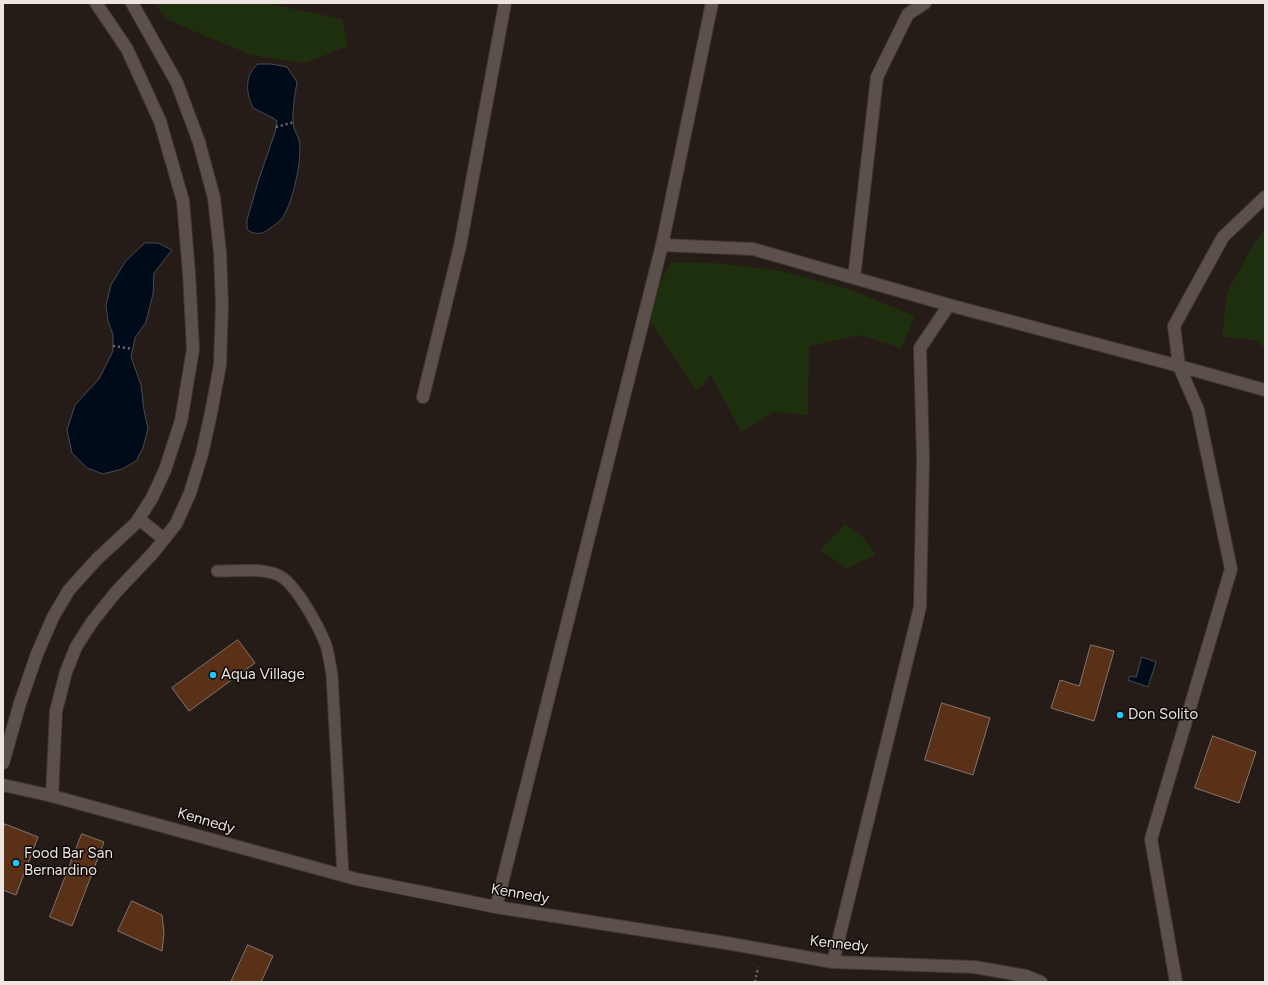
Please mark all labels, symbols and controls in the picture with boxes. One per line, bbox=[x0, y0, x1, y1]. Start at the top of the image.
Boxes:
place label: Aqua Village bbox=[221, 666, 305, 684]
marker: Aqua Village bbox=[208, 670, 218, 680]
place label: Don Solito bbox=[1128, 706, 1198, 724]
marker: Don Solito bbox=[1115, 710, 1125, 720]
street label: Kennedy bbox=[175, 804, 237, 838]
place label: Food Bar San Bernardino bbox=[24, 845, 113, 880]
marker: Food Bar San Bernardino bbox=[11, 858, 21, 868]
street label: Kennedy bbox=[489, 880, 551, 908]
street label: Kennedy bbox=[809, 932, 869, 956]

